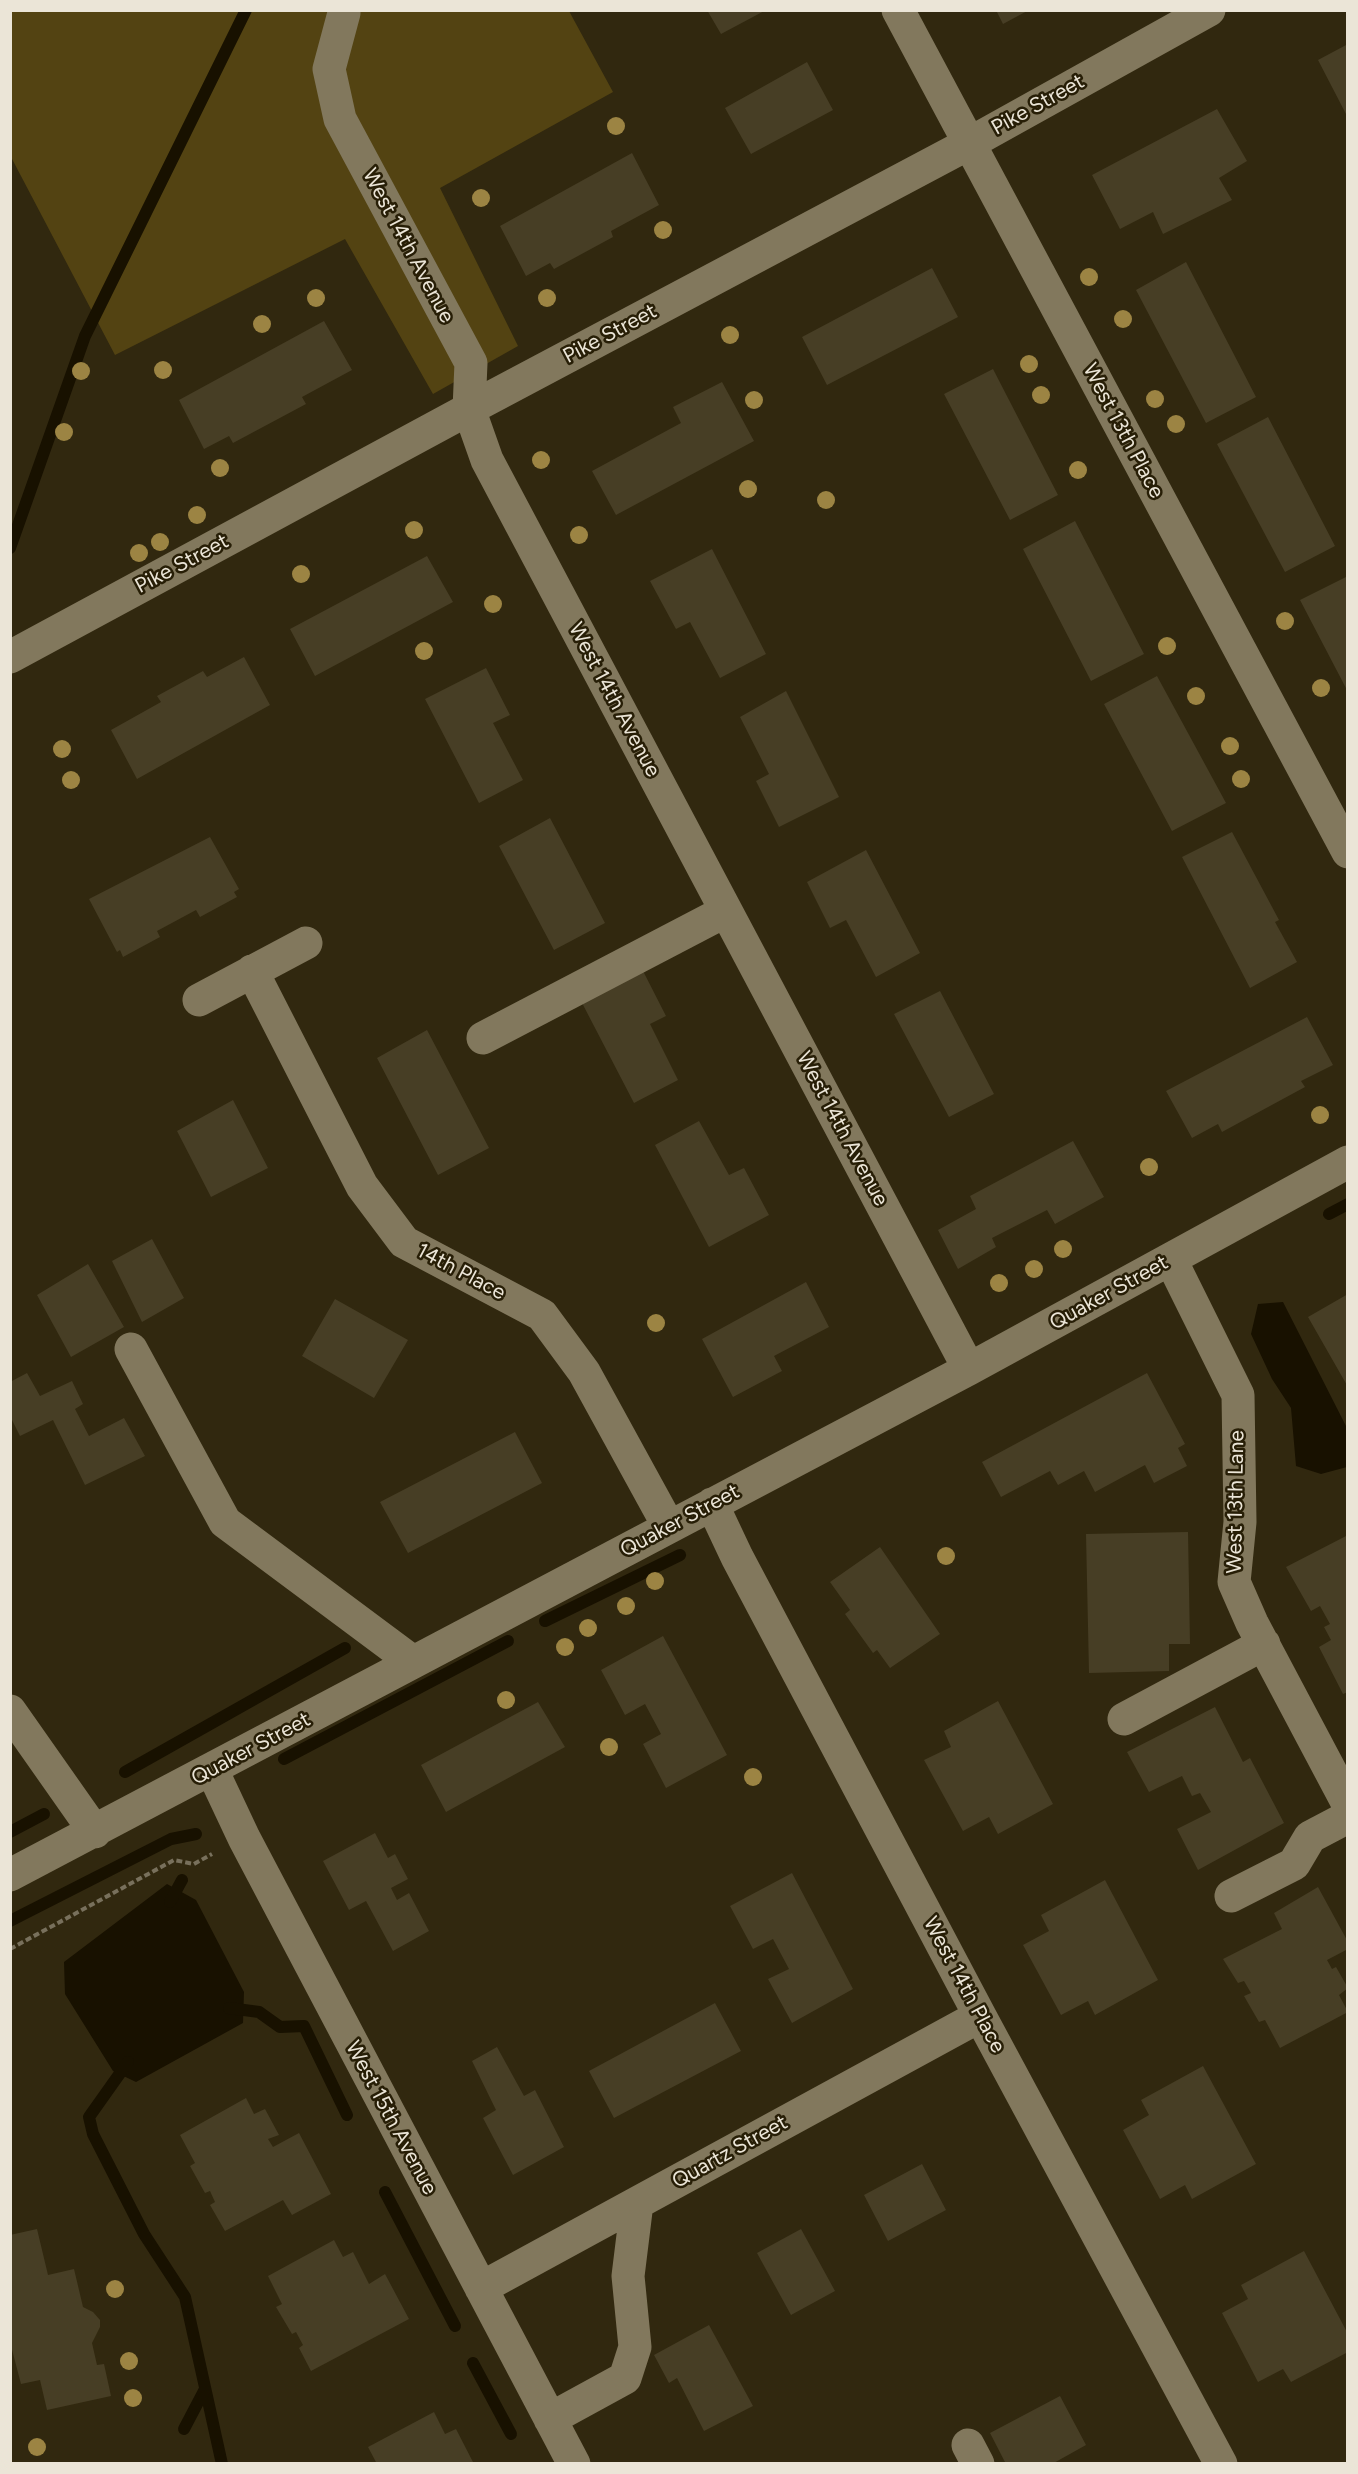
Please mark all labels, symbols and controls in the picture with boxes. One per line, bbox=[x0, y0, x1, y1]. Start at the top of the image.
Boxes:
street label: Pike Street bbox=[987, 69, 1089, 141]
street label: West 14th Avenue bbox=[357, 164, 459, 328]
street label: Pike Street bbox=[559, 299, 661, 369]
street label: West 13th Place bbox=[1077, 359, 1169, 503]
street label: Pike Street bbox=[131, 529, 233, 599]
street label: West 14th Avenue bbox=[563, 618, 665, 782]
street label: West 14th Avenue bbox=[791, 1047, 893, 1211]
street label: 14th Place bbox=[412, 1238, 510, 1306]
street label: Quaker Street bbox=[1045, 1250, 1173, 1336]
street label: West 13th Lane bbox=[1222, 1430, 1250, 1574]
street label: Quaker Street bbox=[616, 1479, 744, 1563]
street label: Quaker Street bbox=[187, 1707, 315, 1791]
street label: West 14th Place bbox=[918, 1913, 1010, 2057]
street label: West 15th Avenue bbox=[340, 2037, 442, 2199]
street label: Quartz Street bbox=[668, 2110, 792, 2194]

